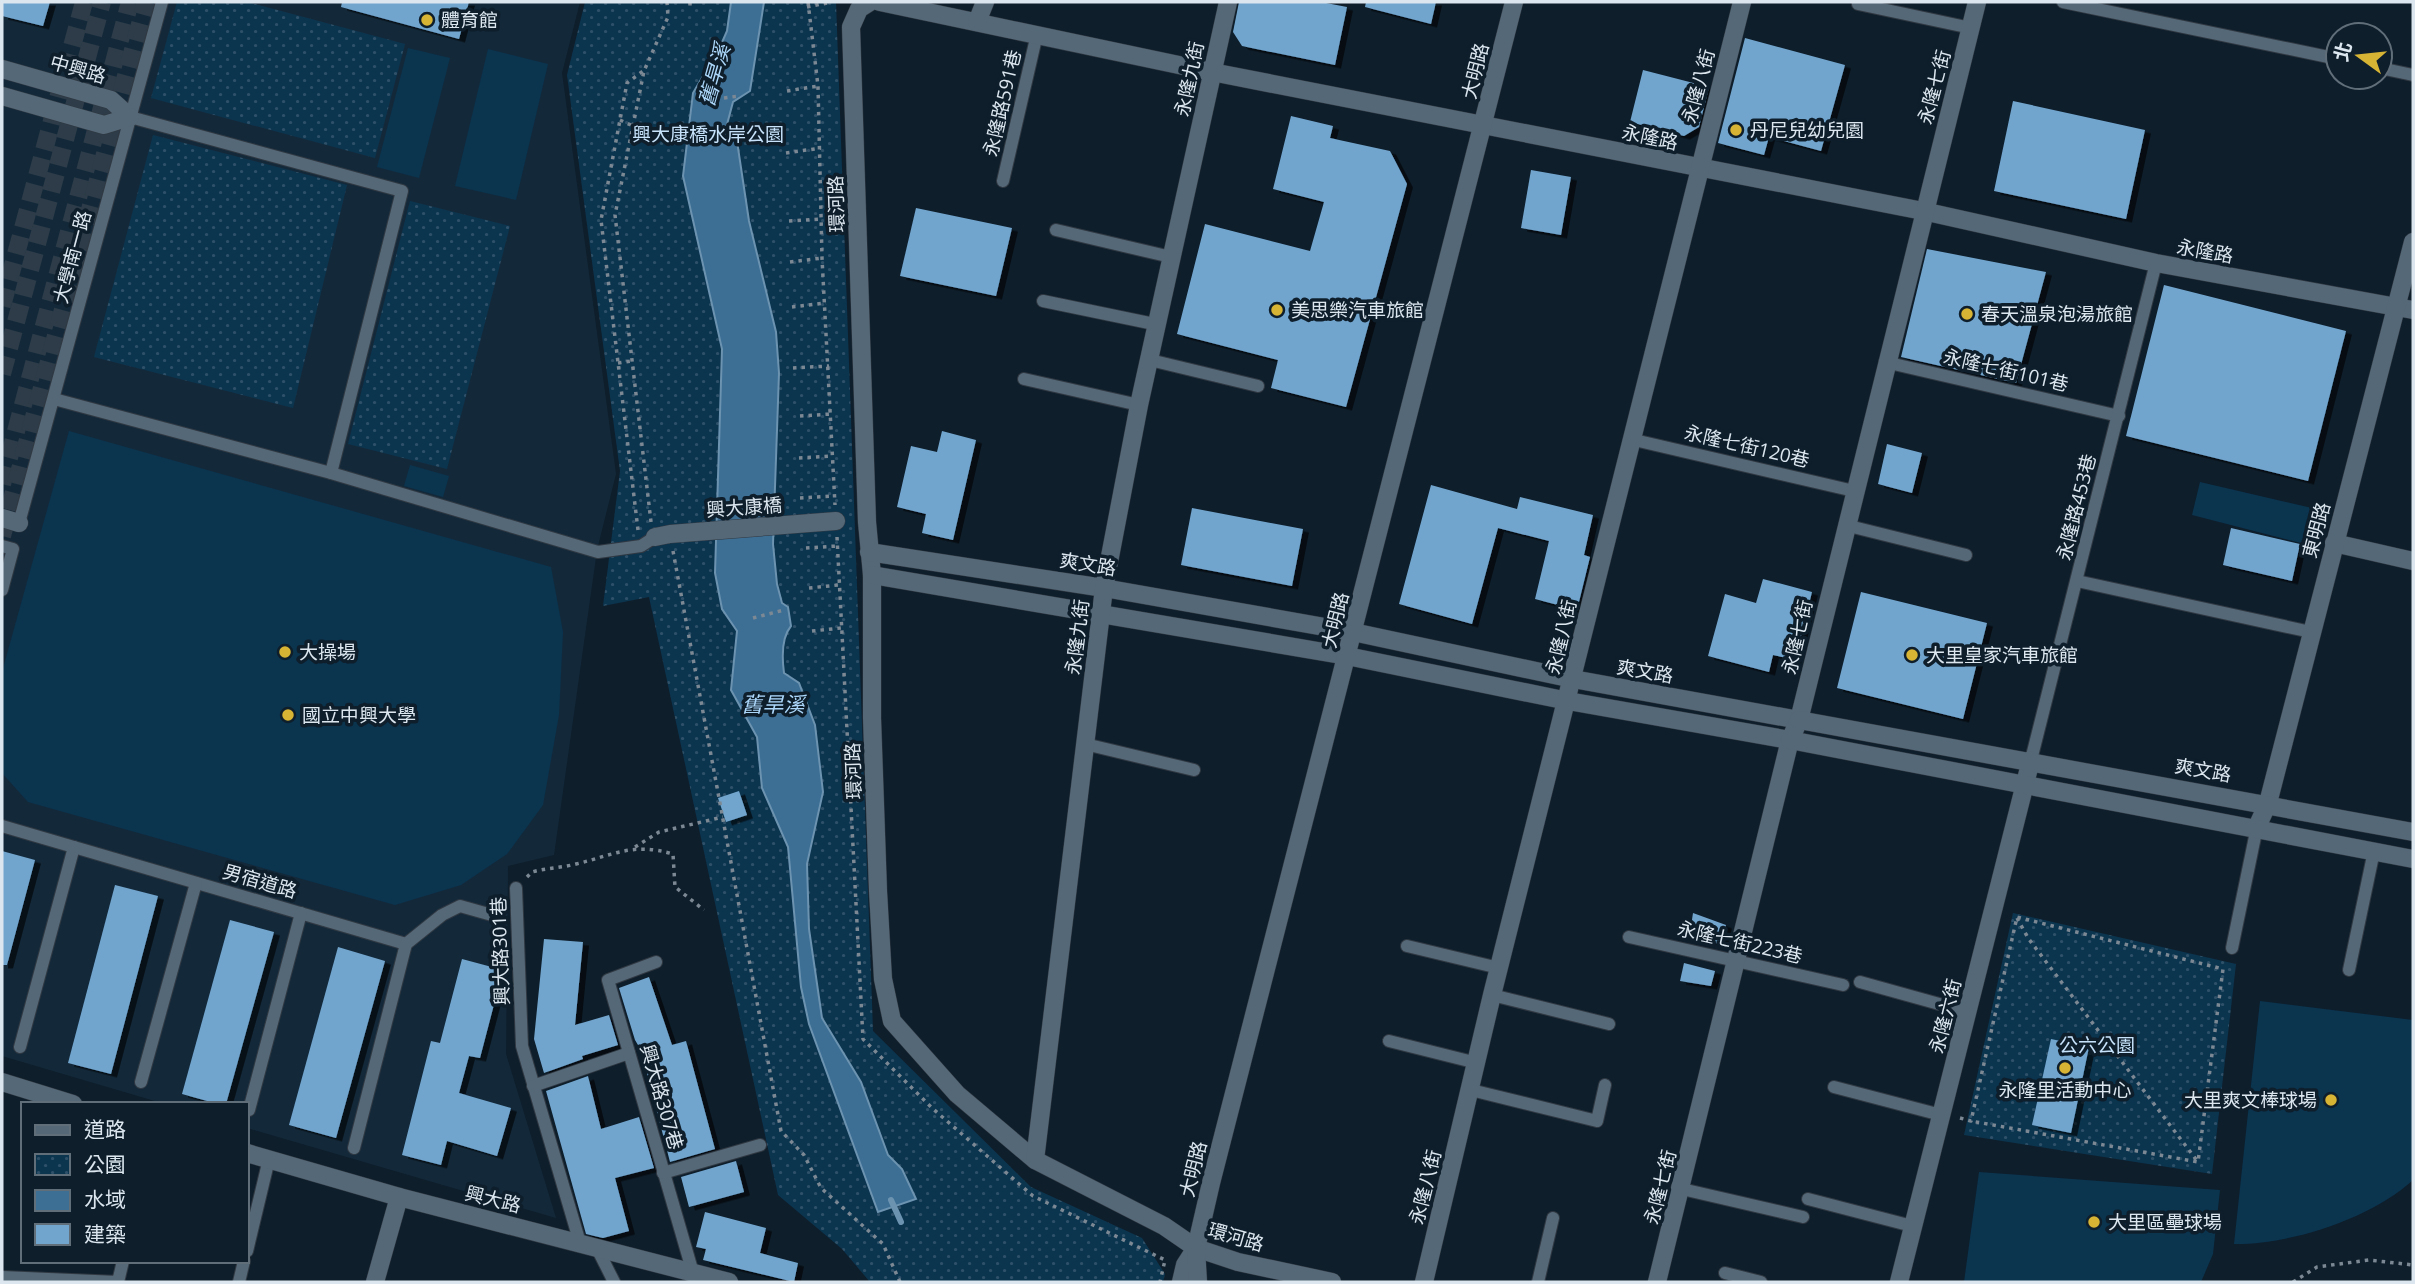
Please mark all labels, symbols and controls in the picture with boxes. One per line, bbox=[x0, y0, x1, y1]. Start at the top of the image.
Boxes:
place label: 體育館 bbox=[441, 7, 498, 33]
marker: 體育館 bbox=[419, 12, 435, 28]
north arrow bbox=[2324, 21, 2394, 91]
water label: 舊旱溪 bbox=[692, 38, 737, 109]
street label: 永隆九街 bbox=[1168, 39, 1210, 119]
text: 北 bbox=[2328, 39, 2358, 64]
street label: 大明路 bbox=[1455, 40, 1495, 102]
street label: 永隆八街 bbox=[1676, 46, 1720, 126]
street label: 永隆路591巷 bbox=[977, 47, 1027, 159]
street label: 永隆七街 bbox=[1912, 47, 1956, 127]
street label: 中興路 bbox=[47, 49, 109, 89]
place label: 丹尼兒幼兒園 bbox=[1750, 117, 1864, 143]
street label: 永隆路 bbox=[1619, 118, 1681, 156]
park label: 興大康橋水岸公園 bbox=[632, 121, 784, 147]
marker: 丹尼兒幼兒園 bbox=[1728, 122, 1744, 138]
street label: 環河路 bbox=[822, 175, 850, 233]
street label: 大學南一路 bbox=[47, 208, 97, 306]
street label: 永隆路 bbox=[2175, 233, 2235, 269]
place label: 美思樂汽車旅館 bbox=[1291, 297, 1424, 323]
place label: 春天溫泉泡湯旅館 bbox=[1981, 301, 2133, 327]
marker: 美思樂汽車旅館 bbox=[1269, 302, 1285, 318]
marker: 春天溫泉泡湯旅館 bbox=[1959, 306, 1975, 322]
street label: 永隆七街101巷 bbox=[1941, 343, 2071, 397]
street label: 永隆七街120巷 bbox=[1682, 419, 1812, 473]
street label: 永隆路453巷 bbox=[2050, 451, 2102, 563]
street label: 興大康橋 bbox=[705, 491, 783, 523]
street label: 東明路 bbox=[2296, 499, 2336, 561]
street label: 爽文路 bbox=[1058, 547, 1118, 581]
street label: 大明路 bbox=[1315, 589, 1355, 651]
street label: 永隆八街 bbox=[1540, 597, 1582, 677]
street label: 永隆七街 bbox=[1776, 597, 1818, 677]
street label: 永隆九街 bbox=[1059, 598, 1095, 676]
place label: 大操場 bbox=[299, 639, 356, 665]
place label: 大里皇家汽車旅館 bbox=[1926, 642, 2078, 668]
marker: 大操場 bbox=[277, 644, 293, 660]
marker: 大里皇家汽車旅館 bbox=[1904, 647, 1920, 663]
street label: 爽文路 bbox=[1615, 653, 1675, 689]
water label: 舊旱溪 bbox=[742, 690, 807, 718]
place label: 國立中興大學 bbox=[302, 702, 416, 728]
marker: 國立中興大學 bbox=[280, 707, 296, 723]
street label: 環河路 bbox=[839, 742, 867, 800]
street label: 爽文路 bbox=[2173, 752, 2233, 788]
street label: 男宿道路 bbox=[220, 858, 300, 904]
street label: 興大路301巷 bbox=[485, 896, 515, 1006]
street label: 永隆七街223巷 bbox=[1675, 915, 1805, 969]
street label: 永隆六街 bbox=[1923, 976, 1967, 1056]
park label: 公六公園 bbox=[2059, 1032, 2135, 1058]
street label: 興大路307巷 bbox=[635, 1041, 689, 1153]
marker: 永隆里活動中心 bbox=[2057, 1060, 2073, 1076]
place label: 永隆里活動中心 bbox=[1998, 1077, 2132, 1103]
place label: 大里爽文棒球場 bbox=[2184, 1087, 2317, 1113]
marker: 大里爽文棒球場 bbox=[2323, 1092, 2339, 1108]
legend bbox=[21, 1102, 248, 1263]
text: 道路 bbox=[84, 1115, 126, 1143]
street label: 大明路 bbox=[1173, 1138, 1213, 1200]
street label: 永隆八街 bbox=[1403, 1147, 1447, 1227]
street label: 永隆七街 bbox=[1638, 1147, 1682, 1227]
text: 公園 bbox=[84, 1150, 126, 1178]
street label: 興大路 bbox=[462, 1179, 524, 1219]
text: 水域 bbox=[84, 1185, 126, 1213]
place label: 大里區壘球場 bbox=[2108, 1209, 2222, 1235]
marker: 大里區壘球場 bbox=[2086, 1214, 2102, 1230]
street label: 環河路 bbox=[1205, 1217, 1267, 1257]
text: 建築 bbox=[84, 1220, 126, 1248]

